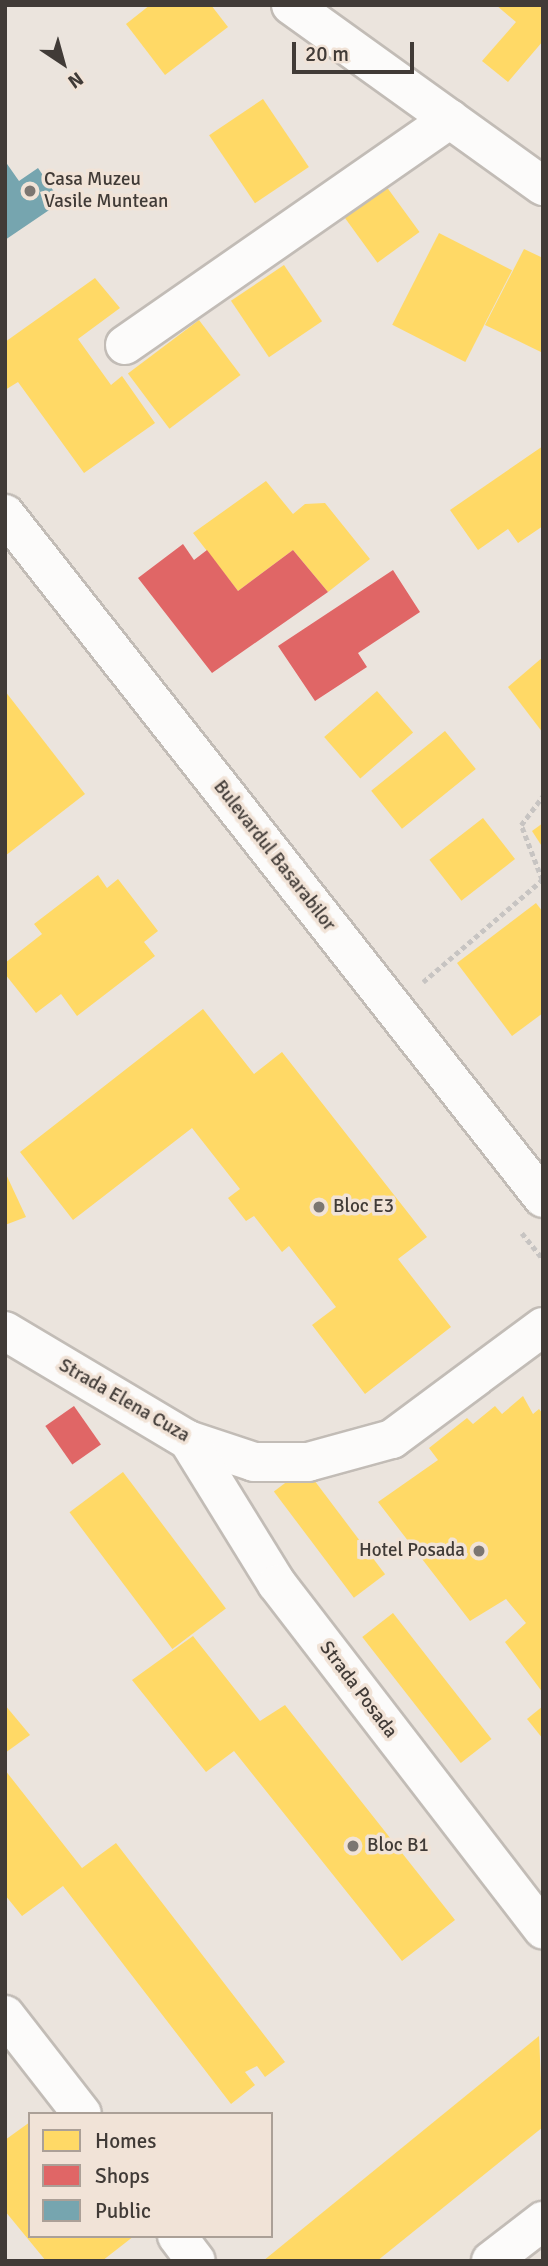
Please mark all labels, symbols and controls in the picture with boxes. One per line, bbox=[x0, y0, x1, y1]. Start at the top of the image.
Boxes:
north arrow bbox=[28, 28, 98, 98]
scale bar bbox=[296, 28, 419, 72]
text: 20 m bbox=[305, 41, 349, 67]
text: N bbox=[63, 66, 88, 94]
place label: Casa Muzeu Vasile Muntean bbox=[44, 169, 168, 213]
marker: Casa Muzeu Vasile Muntean bbox=[22, 183, 38, 199]
street label: Bulevardul Basarabilor bbox=[208, 776, 340, 936]
place label: Bloc E3 bbox=[333, 1196, 394, 1218]
marker: Bloc E3 bbox=[311, 1199, 327, 1215]
street label: Strada Elena Cuza bbox=[55, 1354, 193, 1448]
place label: Hotel Posada bbox=[359, 1540, 465, 1562]
marker: Hotel Posada bbox=[471, 1543, 487, 1559]
street label: Strada Posada bbox=[314, 1637, 402, 1743]
place label: Bloc B1 bbox=[367, 1835, 429, 1857]
marker: Bloc B1 bbox=[345, 1838, 361, 1854]
legend bbox=[28, 2112, 273, 2238]
text: Homes bbox=[95, 2128, 157, 2154]
text: Shops bbox=[95, 2163, 149, 2189]
text: Public bbox=[95, 2198, 151, 2224]

